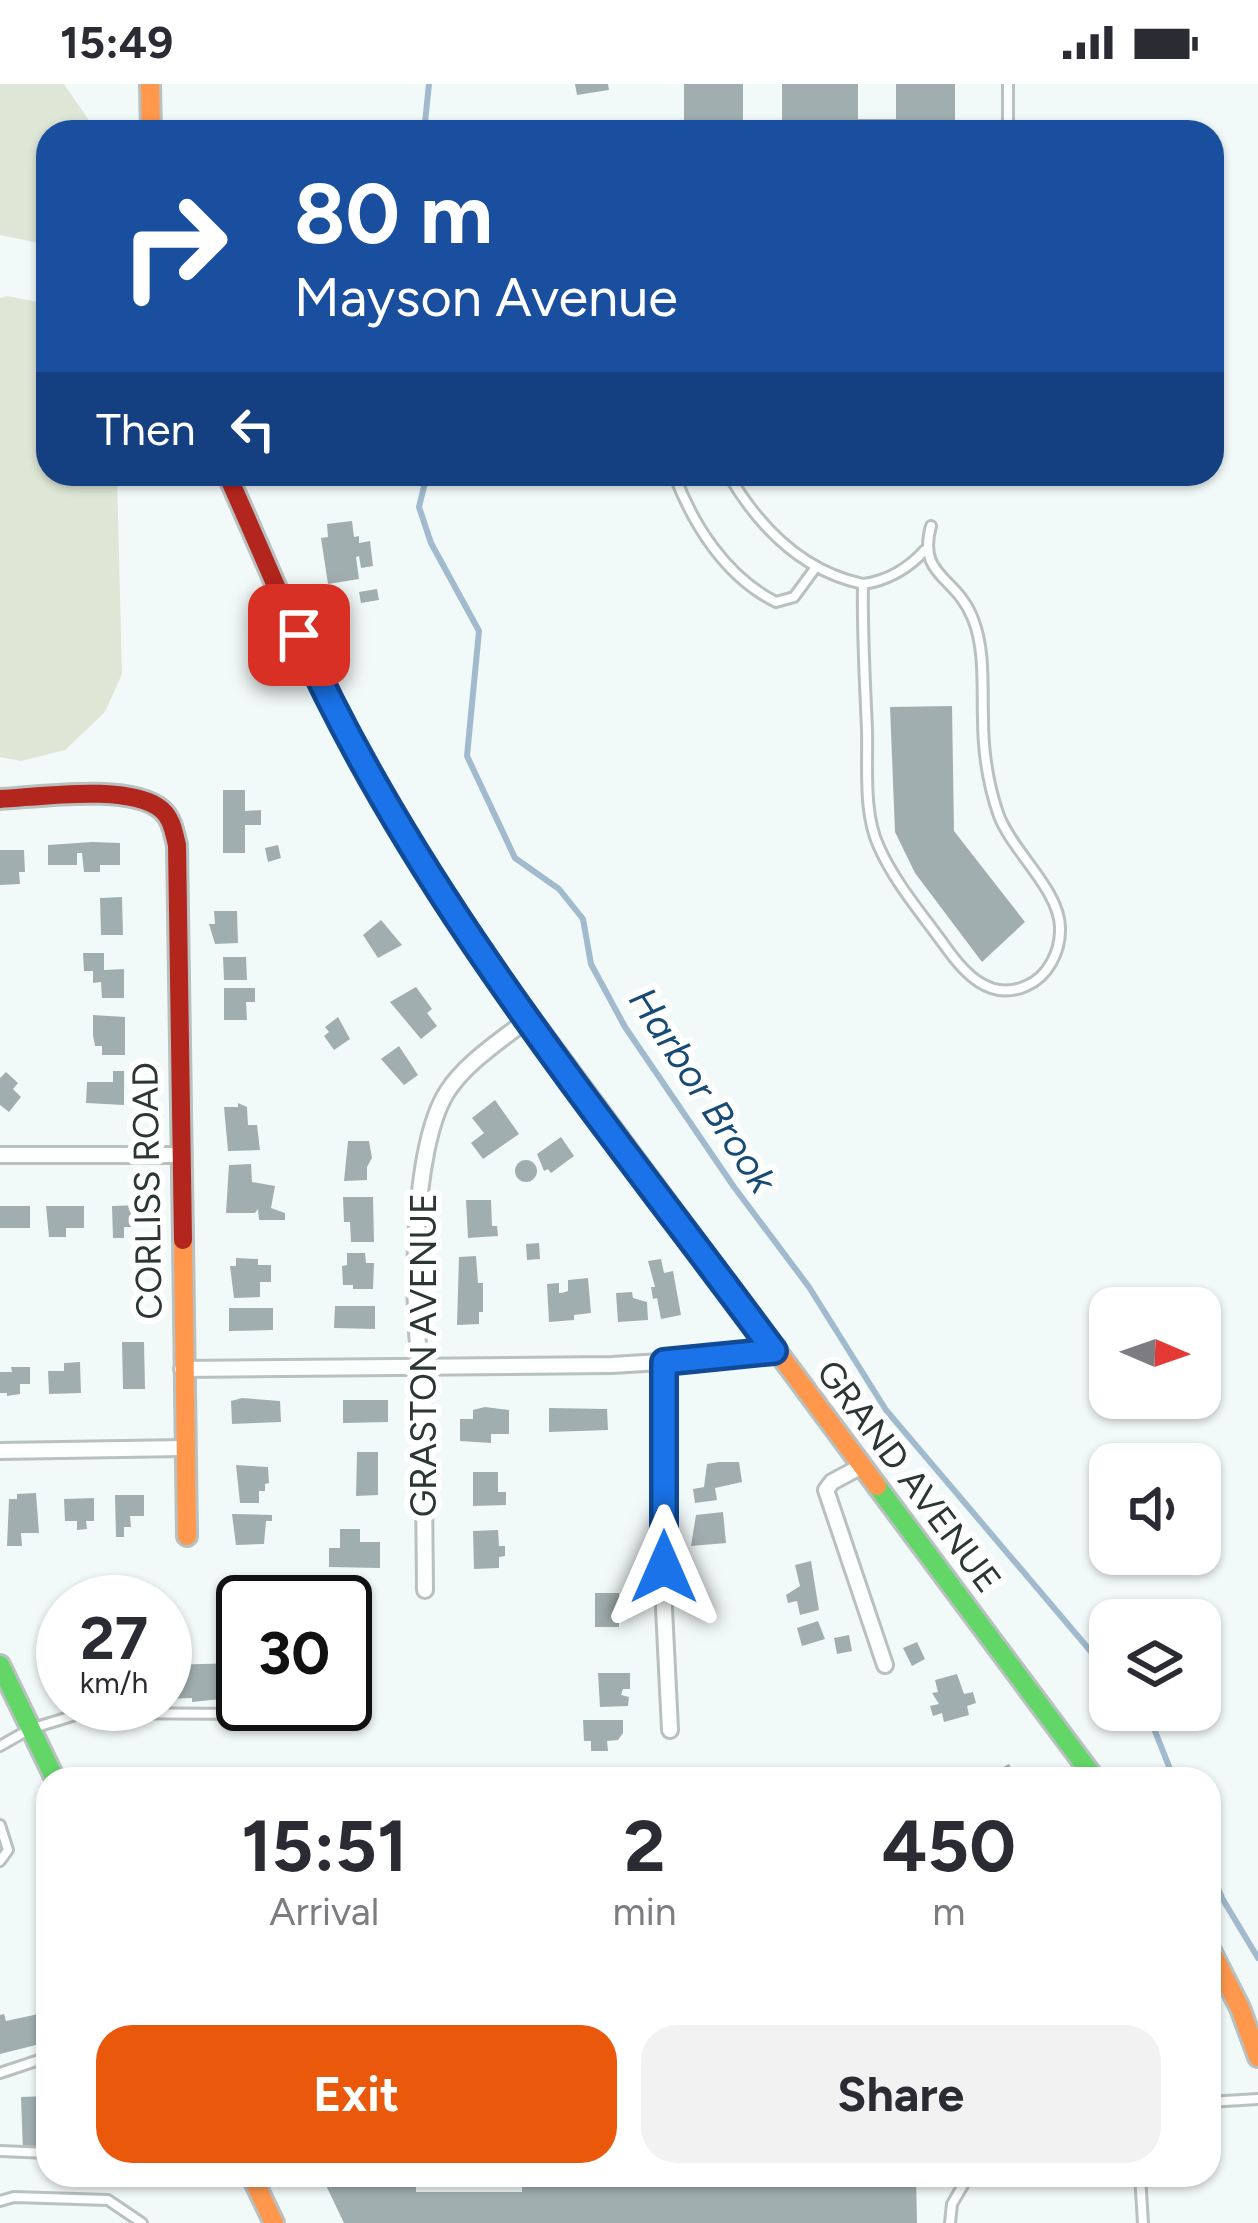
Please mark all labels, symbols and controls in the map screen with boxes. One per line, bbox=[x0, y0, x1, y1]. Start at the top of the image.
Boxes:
text: 15:49 bbox=[60, 15, 173, 69]
text: 80 m bbox=[294, 163, 493, 264]
icon: right bbox=[96, 168, 252, 324]
text: Mayson Avenue bbox=[294, 265, 678, 330]
icon: left bbox=[220, 396, 286, 462]
text: Then bbox=[96, 402, 196, 456]
pin bbox=[248, 584, 350, 686]
icon: arrive bbox=[266, 602, 332, 668]
water label: Harbor Brook bbox=[619, 979, 787, 1202]
street label: CORLISS ROAD bbox=[123, 1062, 171, 1320]
street label: GRASTON AVENUE bbox=[402, 1193, 445, 1517]
north arrow bbox=[1089, 1287, 1221, 1419]
map controls bbox=[1089, 1287, 1221, 1731]
street label: GRAND AVENUE bbox=[808, 1351, 1010, 1601]
button: sound bbox=[1089, 1443, 1221, 1575]
position arrow bbox=[601, 1504, 727, 1630]
speed limit sign: 30 bbox=[216, 1575, 372, 1731]
button: layers bbox=[1089, 1599, 1221, 1731]
text: 27 bbox=[80, 1602, 148, 1674]
text: km/h bbox=[80, 1664, 148, 1701]
text: 15:51 bbox=[241, 1803, 407, 1889]
text: 2 bbox=[624, 1803, 665, 1889]
text: 450 bbox=[882, 1803, 1016, 1889]
text: Arrival bbox=[269, 1888, 379, 1935]
text: min bbox=[613, 1888, 677, 1935]
text: m bbox=[932, 1888, 965, 1935]
button: Exit bbox=[96, 2025, 617, 2163]
button: Share bbox=[641, 2025, 1161, 2163]

